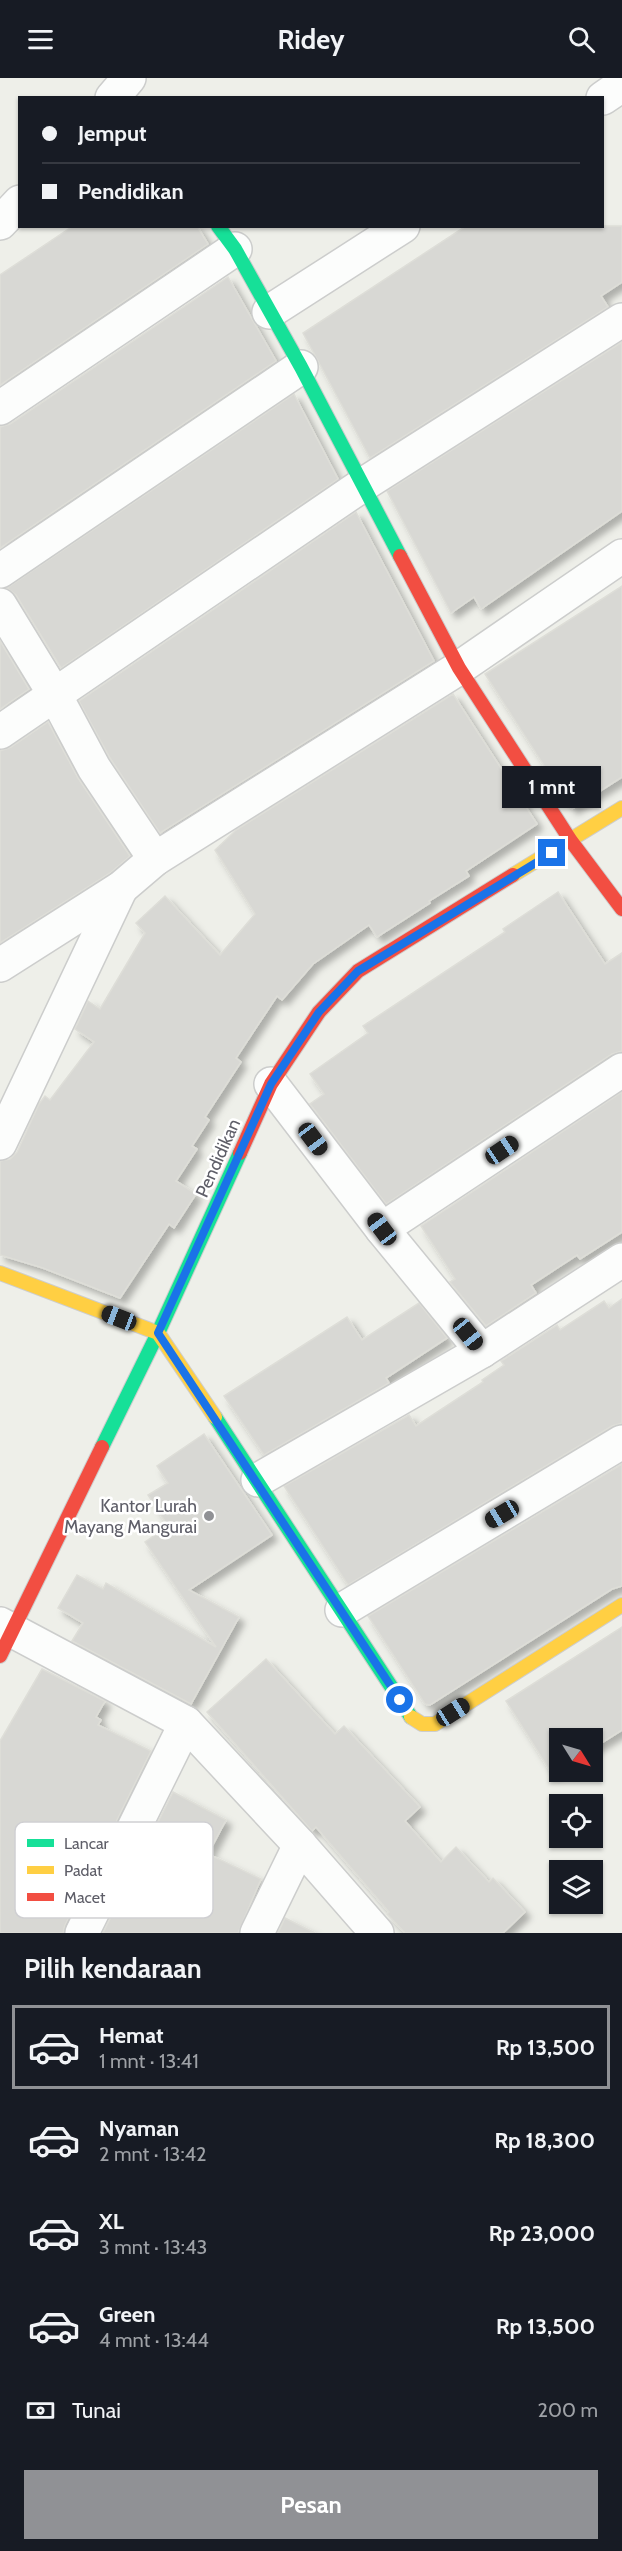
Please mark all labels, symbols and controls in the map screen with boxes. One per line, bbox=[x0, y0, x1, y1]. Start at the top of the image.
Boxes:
icon: menu bbox=[24, 23, 57, 56]
text: Ridey bbox=[278, 23, 344, 56]
icon: search bbox=[565, 23, 598, 56]
text: Jemput bbox=[78, 120, 147, 147]
text: Pendidikan bbox=[78, 178, 184, 205]
callout: 1 mnt bbox=[502, 766, 602, 808]
text: 1 mnt bbox=[528, 775, 575, 799]
route end bbox=[538, 839, 565, 866]
street label: Pendidikan bbox=[191, 1115, 245, 1201]
car bbox=[295, 1119, 331, 1159]
car bbox=[482, 1132, 522, 1168]
car bbox=[364, 1209, 400, 1249]
car bbox=[99, 1303, 139, 1333]
car bbox=[450, 1314, 486, 1354]
place label: Kantor Lurah Mayang Mangurai bbox=[64, 1495, 197, 1538]
car bbox=[482, 1497, 522, 1531]
marker: Kantor Lurah Mayang Mangurai bbox=[202, 1509, 216, 1523]
route start bbox=[386, 1686, 413, 1713]
car bbox=[433, 1695, 473, 1729]
north arrow bbox=[549, 1728, 603, 1782]
map controls bbox=[549, 1728, 603, 1914]
button: locate bbox=[549, 1794, 603, 1848]
legend bbox=[15, 1822, 213, 1918]
text: Lancar bbox=[64, 1834, 110, 1853]
button: layers bbox=[549, 1860, 603, 1914]
text: Padat bbox=[64, 1861, 103, 1880]
text: Macet bbox=[64, 1888, 106, 1907]
text: Pilih kendaraan bbox=[24, 1952, 202, 1985]
icon: car bbox=[27, 2020, 81, 2074]
text: Hemat bbox=[99, 2022, 164, 2049]
text: Rp 13,500 bbox=[496, 2034, 595, 2061]
text: 1 mnt · 13:41 bbox=[99, 2049, 199, 2073]
icon: car bbox=[27, 2113, 81, 2167]
text: Nyaman bbox=[99, 2115, 179, 2142]
text: Rp 18,300 bbox=[494, 2127, 595, 2154]
text: 2 mnt · 13:42 bbox=[99, 2142, 207, 2166]
icon: car bbox=[27, 2206, 81, 2260]
text: XL bbox=[99, 2208, 124, 2235]
text: Rp 23,000 bbox=[489, 2220, 595, 2247]
text: 3 mnt · 13:43 bbox=[99, 2235, 207, 2259]
icon: car bbox=[27, 2299, 81, 2353]
text: Green bbox=[99, 2301, 155, 2328]
text: Rp 13,500 bbox=[496, 2313, 595, 2340]
text: 4 mnt · 13:44 bbox=[99, 2328, 209, 2352]
icon: cash bbox=[24, 2394, 57, 2427]
text: Tunai bbox=[72, 2397, 121, 2424]
text: 200 m bbox=[538, 2398, 598, 2422]
button: Pesan bbox=[24, 2470, 598, 2539]

